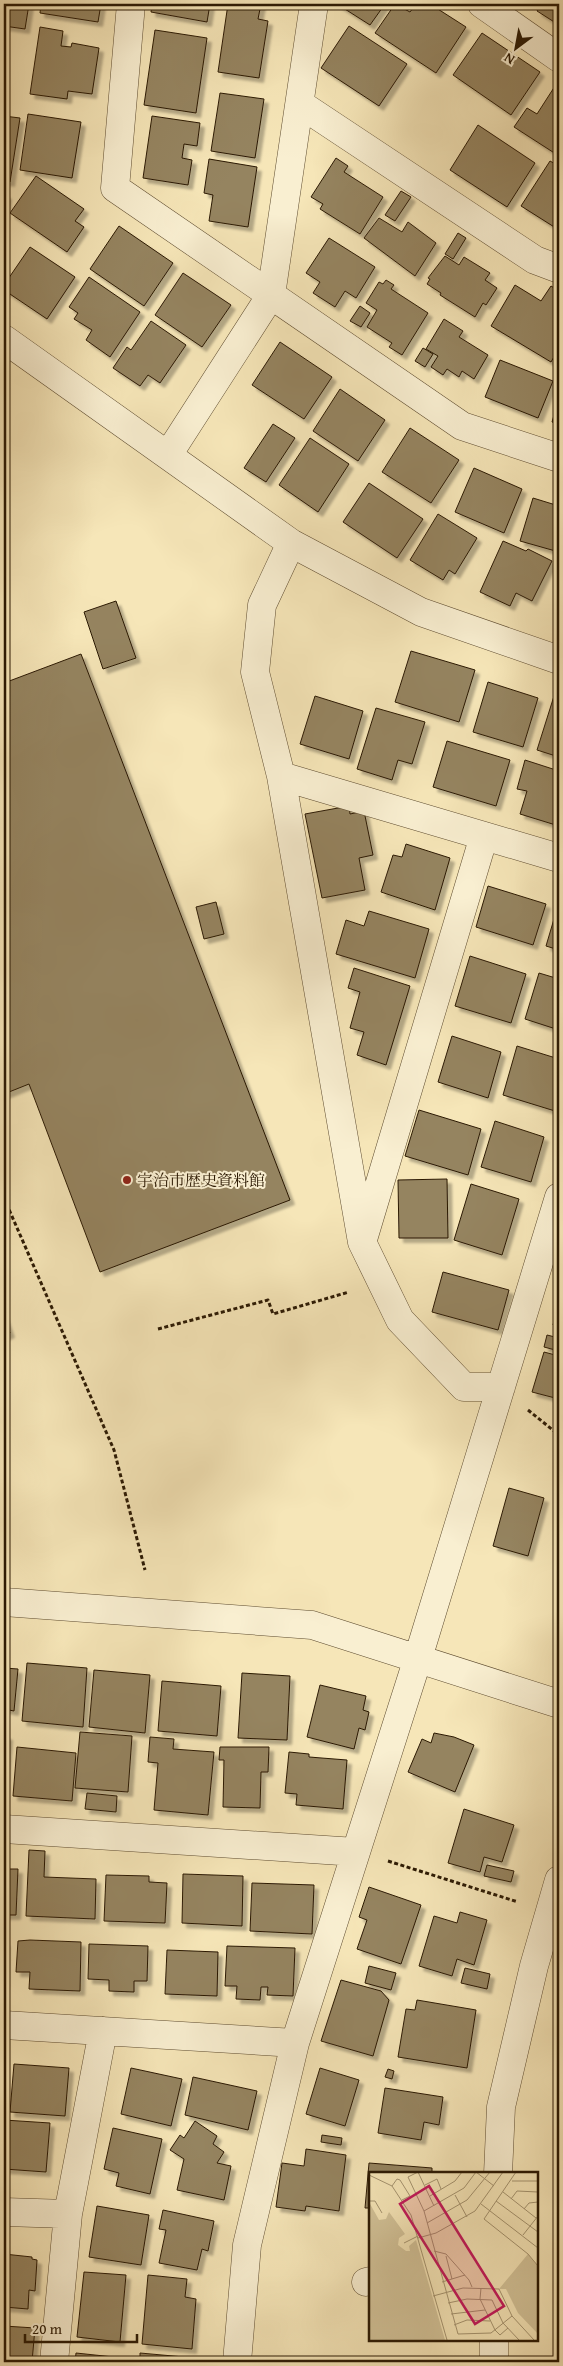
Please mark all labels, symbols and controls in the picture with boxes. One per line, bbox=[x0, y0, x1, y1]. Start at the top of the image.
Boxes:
north arrow bbox=[490, 22, 540, 72]
text: N bbox=[499, 48, 518, 70]
place label: 宇治市歴史資料館 bbox=[137, 1168, 265, 1192]
marker: 宇治市歴史資料館 bbox=[121, 1174, 133, 1186]
inset map bbox=[369, 2172, 538, 2341]
scale bar bbox=[25, 2311, 138, 2343]
text: 20 m bbox=[32, 2318, 63, 2339]

